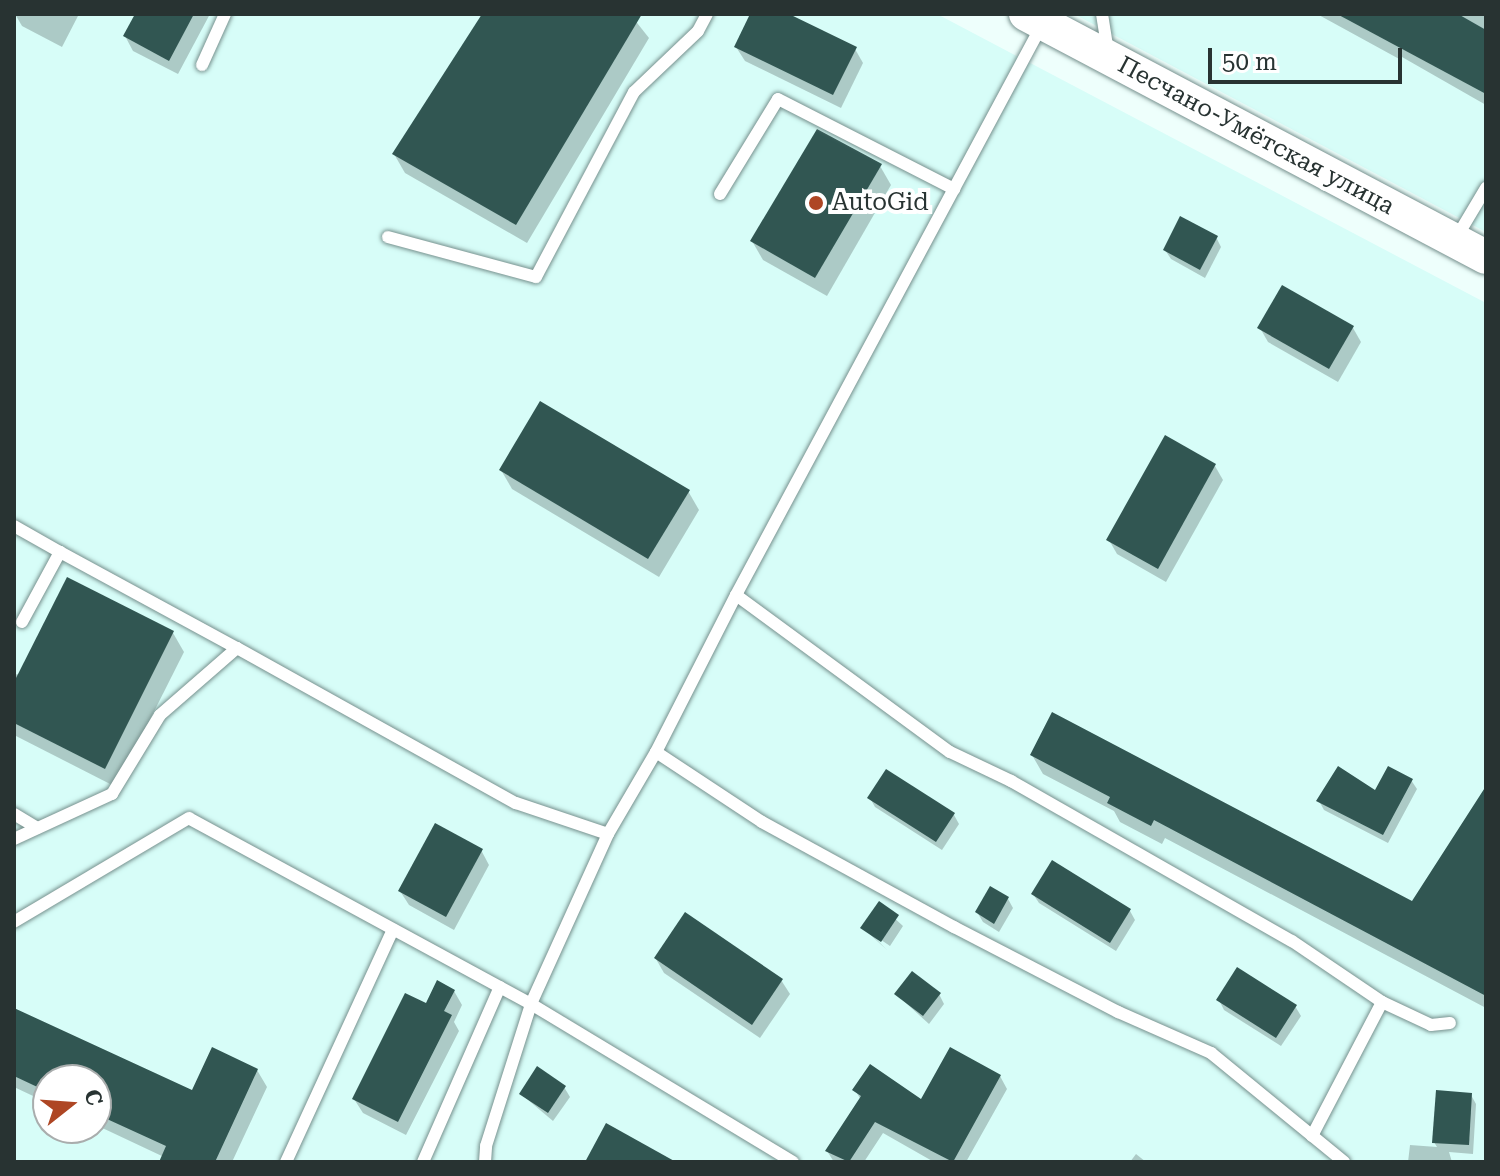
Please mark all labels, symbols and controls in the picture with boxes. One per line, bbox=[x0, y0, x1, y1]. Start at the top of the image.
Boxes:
scale bar bbox=[1212, 32, 1406, 82]
text: 50 m bbox=[1222, 48, 1277, 76]
street label: Песчано-Умётская улица bbox=[1113, 51, 1399, 221]
place label: AutoGid bbox=[832, 189, 929, 217]
marker: AutoGid bbox=[807, 194, 825, 212]
north arrow bbox=[32, 1064, 112, 1144]
text: С bbox=[79, 1086, 108, 1108]

